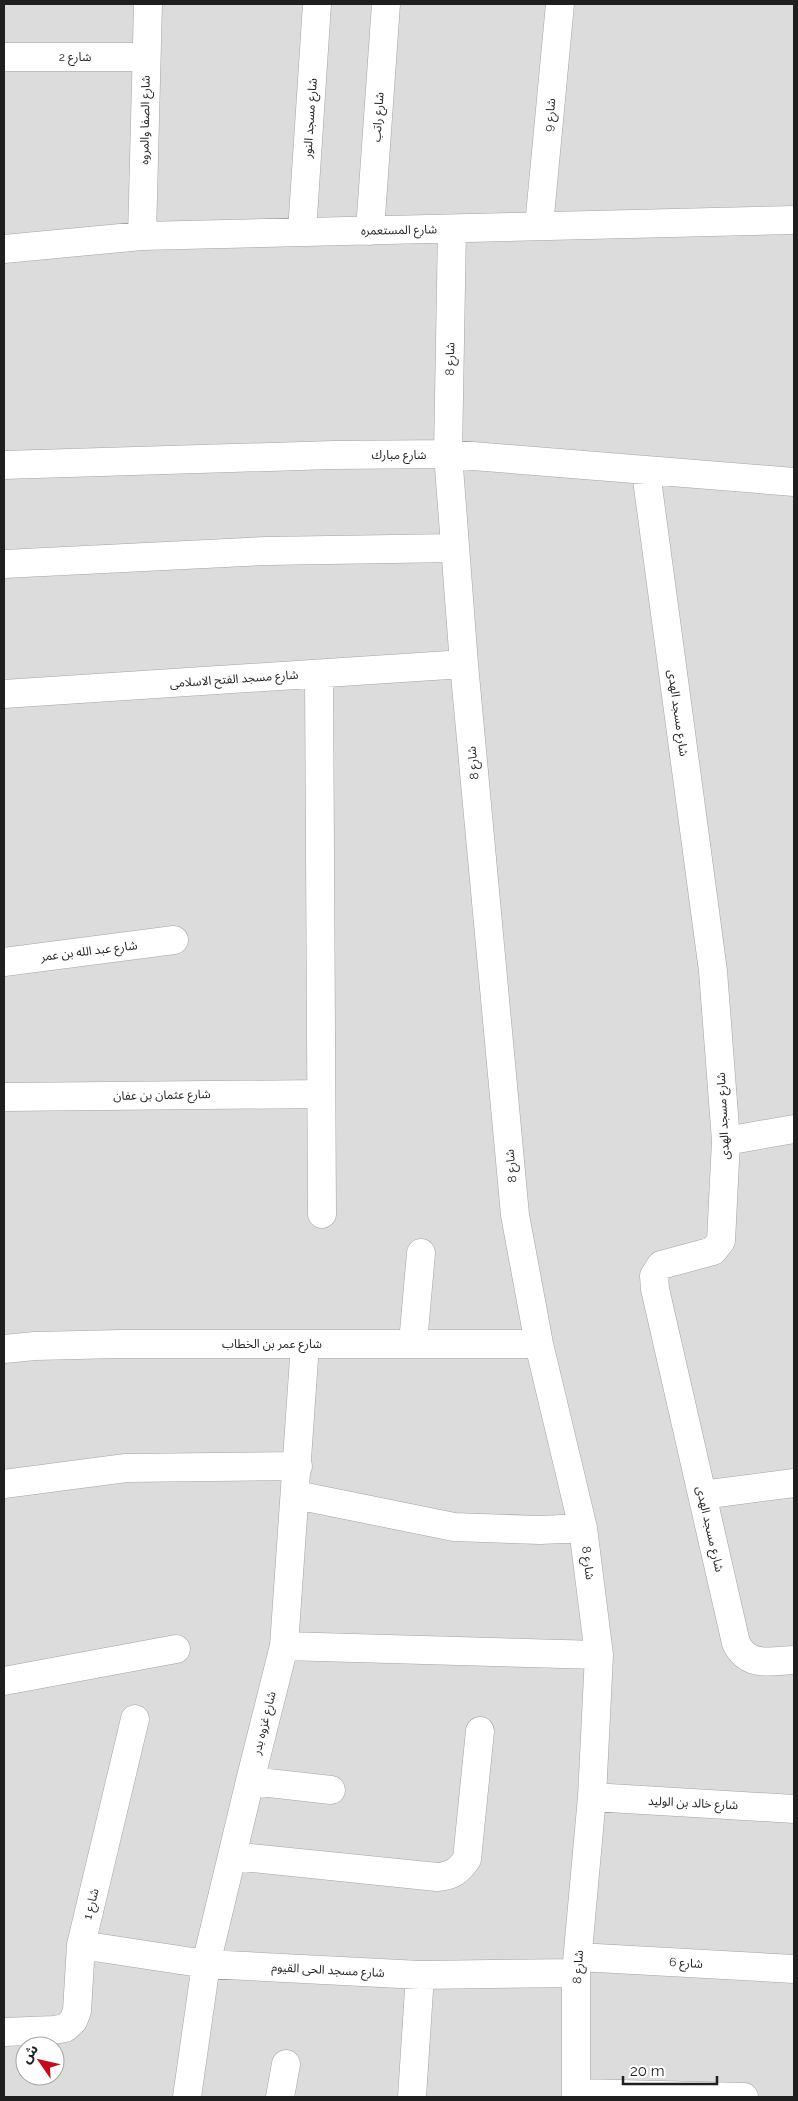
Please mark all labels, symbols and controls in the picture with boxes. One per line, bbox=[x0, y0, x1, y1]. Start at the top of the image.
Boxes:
street label: شارع 2 bbox=[59, 50, 91, 66]
street label: شارع الصفا والمروه bbox=[137, 75, 155, 165]
street label: شارع مسجد النور bbox=[300, 78, 322, 160]
street label: شارع راتب bbox=[369, 92, 389, 143]
street label: شارع 9 bbox=[542, 98, 560, 132]
street label: شارع المستعمره bbox=[361, 222, 437, 240]
street label: شارع 8 bbox=[443, 342, 459, 376]
street label: شارع مبارك bbox=[371, 448, 427, 464]
street label: شارع مسجد الفتح الاسلامى bbox=[169, 668, 299, 692]
street label: شارع مسجد الهدى bbox=[663, 669, 691, 758]
street label: شارع 8 bbox=[465, 745, 483, 780]
street label: شارع عبد الله بن عمر bbox=[39, 938, 138, 966]
street label: شارع مسجد الهدى bbox=[714, 1072, 734, 1160]
street label: شارع عثمان بن عفان bbox=[113, 1087, 211, 1105]
street label: شارع 8 bbox=[503, 1148, 521, 1183]
street label: شارع عمر بن الخطاب bbox=[222, 1337, 322, 1353]
street label: شارع مسجد الهدى bbox=[691, 1485, 727, 1574]
street label: شارع 8 bbox=[577, 1545, 597, 1581]
street label: شارع غزوه بدر bbox=[249, 1690, 281, 1757]
street label: شارع خالد بن الوليد bbox=[647, 1794, 738, 1814]
street label: شارع 1 bbox=[80, 1887, 104, 1922]
street label: شارع 8 bbox=[570, 1950, 588, 1984]
street label: شارع 6 bbox=[669, 1955, 703, 1973]
street label: شارع مسجد الحى القيوم bbox=[271, 1960, 385, 1982]
north arrow bbox=[15, 2036, 65, 2086]
text: ش bbox=[17, 2041, 41, 2066]
scale bar bbox=[623, 2054, 717, 2086]
text: 20 m bbox=[630, 2062, 665, 2080]

